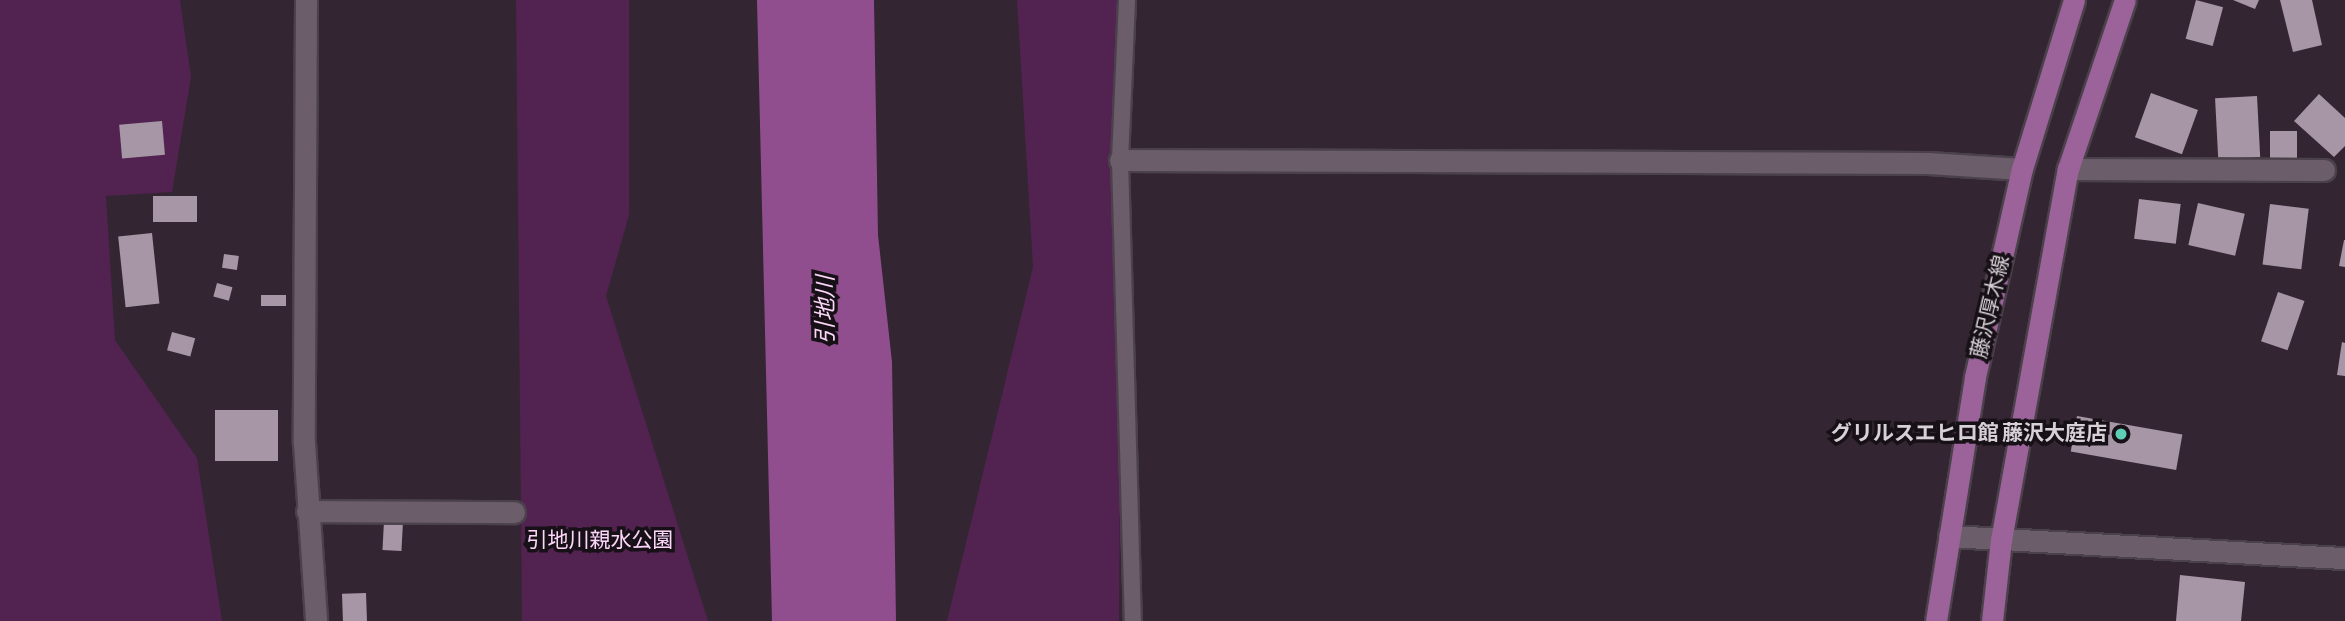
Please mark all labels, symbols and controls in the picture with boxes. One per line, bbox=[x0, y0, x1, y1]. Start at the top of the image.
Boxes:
street label: 藤沢厚木線 bbox=[1967, 253, 2015, 361]
water label: 引地川 bbox=[812, 276, 840, 344]
place label: グリルスエヒロ館 藤沢大庭店 bbox=[1831, 421, 2107, 447]
marker: グリルスエヒロ館 藤沢大庭店 bbox=[2113, 426, 2129, 442]
park label: 引地川親水公園 bbox=[527, 528, 673, 554]

